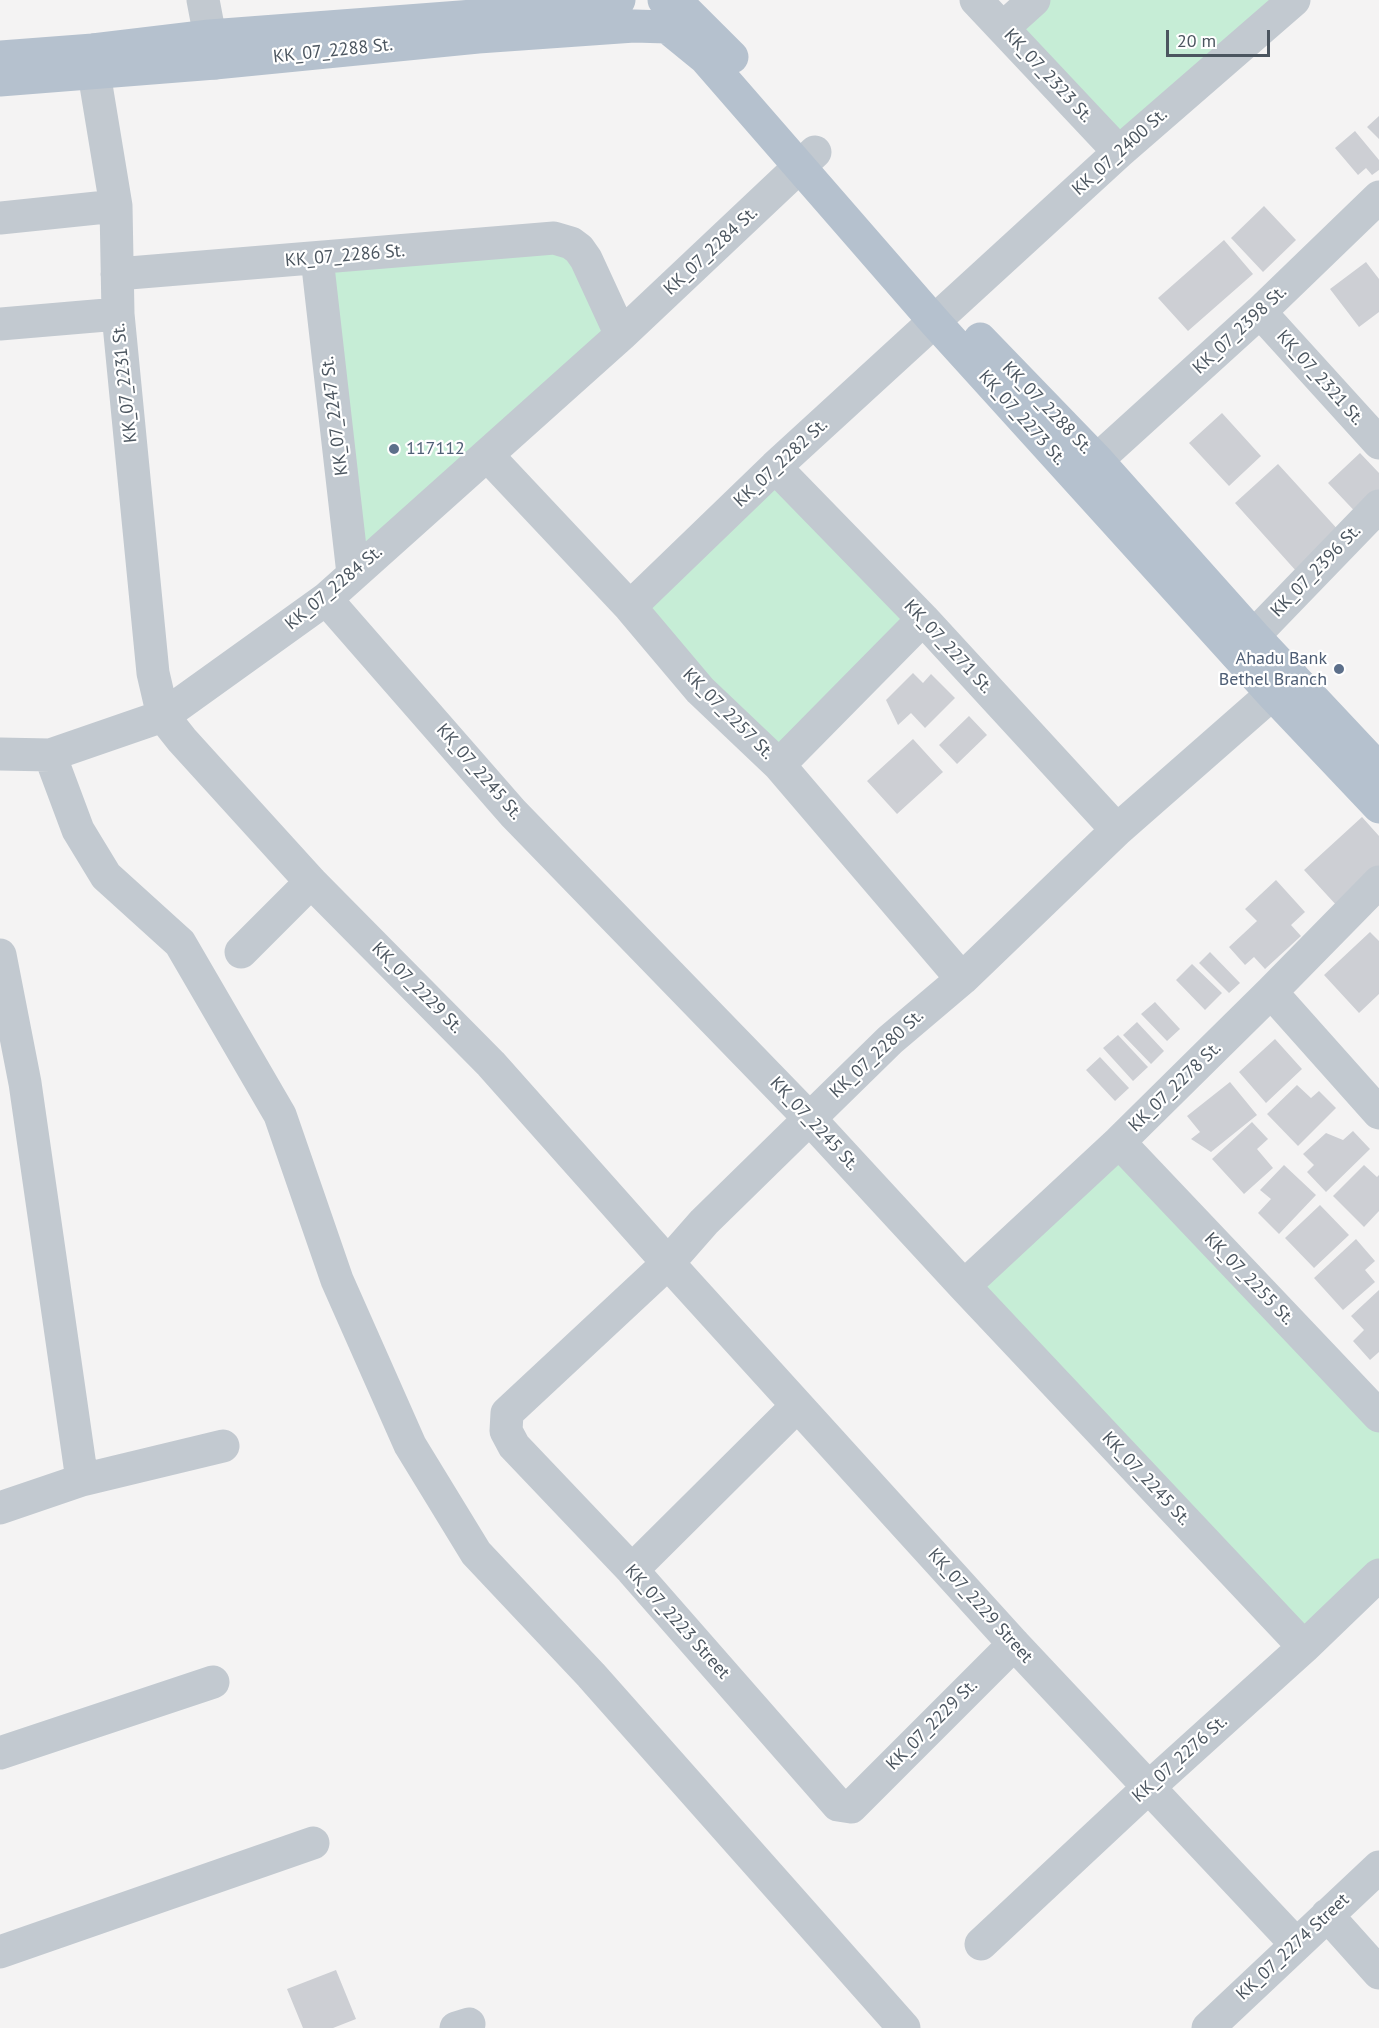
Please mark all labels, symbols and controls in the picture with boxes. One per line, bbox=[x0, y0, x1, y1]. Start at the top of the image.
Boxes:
scale bar bbox=[1169, 18, 1272, 56]
street label: KK_07_2323 St. bbox=[999, 25, 1097, 127]
text: 20 m bbox=[1177, 29, 1216, 52]
street label: KK_07_2288 St. bbox=[272, 34, 394, 68]
street label: KK_07_2400 St. bbox=[1068, 104, 1172, 200]
street label: KK_07_2284 St. bbox=[660, 202, 762, 300]
street label: KK_07_2286 St. bbox=[284, 240, 406, 272]
street label: KK_07_2398 St. bbox=[1189, 281, 1291, 379]
street label: KK_07_2231 St. bbox=[108, 322, 142, 444]
street label: KK_07_2321 St. bbox=[1272, 326, 1368, 430]
street label: KK_07_2247 St. bbox=[317, 355, 353, 477]
street label: KK_07_2288 St. bbox=[998, 357, 1096, 459]
street label: KK_07_2273 St. bbox=[974, 366, 1070, 470]
street label: KK_07_2282 St. bbox=[730, 414, 832, 512]
place label: 117112 bbox=[406, 438, 465, 460]
marker: 117112 bbox=[387, 442, 401, 456]
street label: KK_07_2396 St. bbox=[1267, 520, 1365, 622]
street label: KK_07_2284 St. bbox=[281, 541, 387, 635]
street label: KK_07_2271 St. bbox=[899, 596, 997, 698]
place label: Ahadu Bank Bethel Branch bbox=[1219, 648, 1327, 690]
marker: Ahadu Bank Bethel Branch bbox=[1332, 662, 1346, 676]
street label: KK_07_2257 St. bbox=[678, 664, 778, 764]
street label: KK_07_2245 St. bbox=[431, 720, 527, 824]
street label: KK_07_2229 St. bbox=[367, 938, 467, 1038]
street label: KK_07_2280 St. bbox=[826, 1005, 928, 1103]
street label: KK_07_2278 St. bbox=[1124, 1038, 1226, 1136]
street label: KK_07_2245 St. bbox=[765, 1073, 863, 1175]
street label: KK_07_2255 St. bbox=[1200, 1228, 1298, 1330]
street label: KK_07_2245 St. bbox=[1097, 1428, 1195, 1530]
street label: KK_07_2229 Street bbox=[923, 1544, 1037, 1668]
street label: KK_07_2223 Street bbox=[620, 1560, 734, 1684]
street label: KK_07_2229 St. bbox=[882, 1675, 982, 1775]
street label: KK_07_2276 St. bbox=[1128, 1711, 1232, 1807]
street label: KK_07_2274 Street bbox=[1232, 1889, 1354, 2005]

